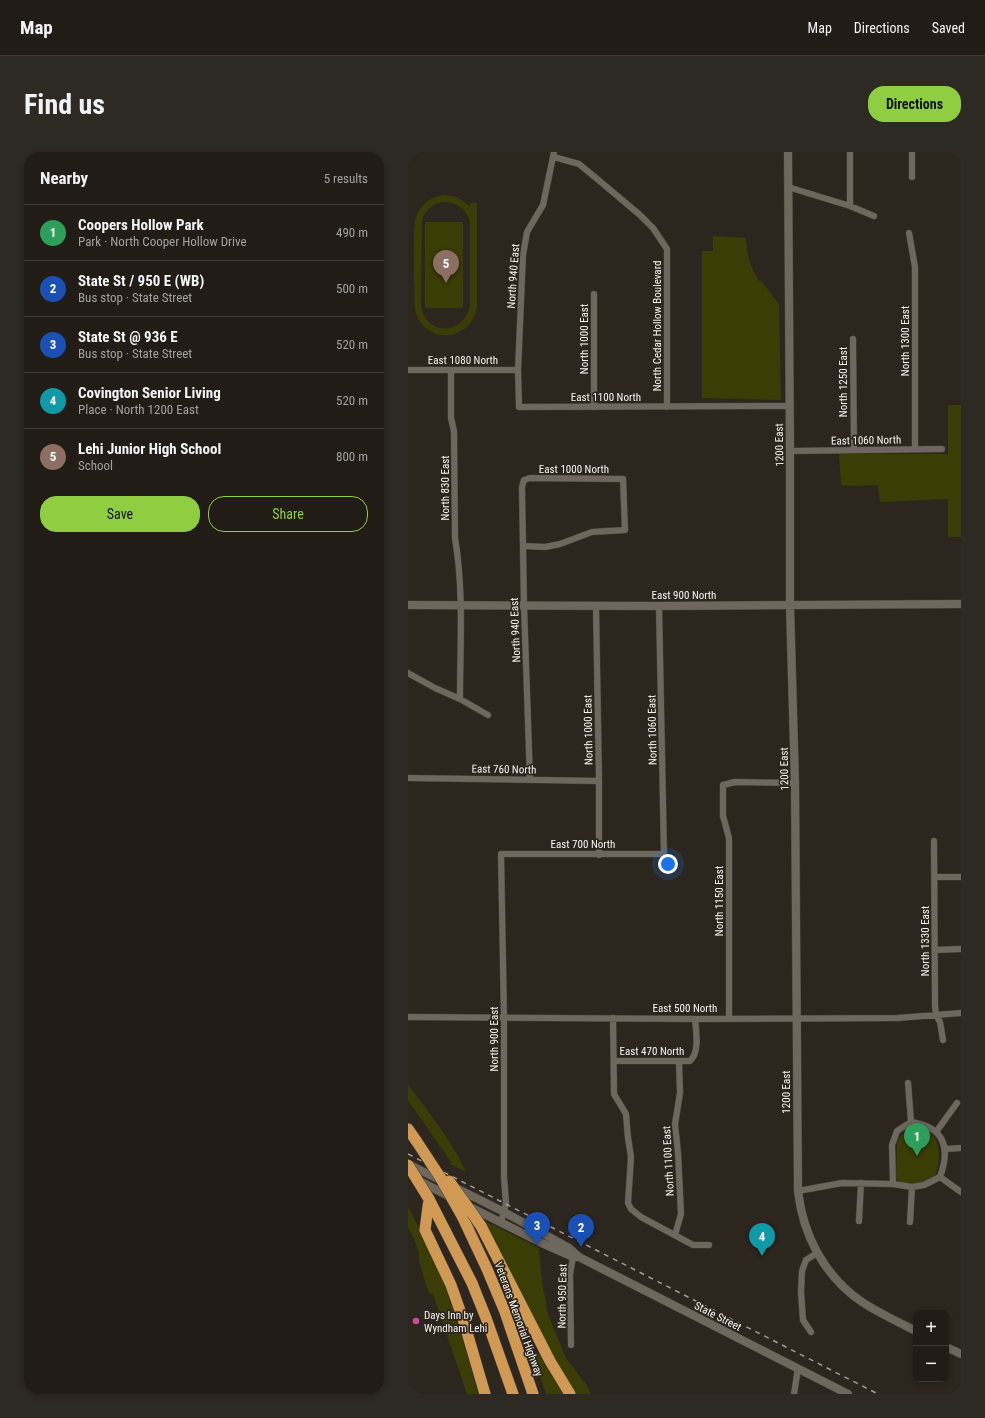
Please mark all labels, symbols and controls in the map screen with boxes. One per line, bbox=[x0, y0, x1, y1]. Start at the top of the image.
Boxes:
text: Map bbox=[20, 16, 53, 39]
text: Map bbox=[808, 20, 832, 36]
text: Directions bbox=[854, 20, 910, 36]
text: Saved bbox=[932, 20, 965, 36]
button: Directions bbox=[868, 86, 961, 122]
text: Find us bbox=[24, 88, 105, 121]
text: Nearby bbox=[40, 168, 88, 188]
text: 5 results bbox=[324, 171, 368, 186]
text: Coopers Hollow Park bbox=[78, 216, 204, 234]
text: 1 bbox=[50, 225, 56, 240]
text: 490 m bbox=[336, 225, 368, 240]
text: Park · North Cooper Hollow Drive bbox=[78, 234, 247, 249]
street label: North 940 East bbox=[505, 243, 522, 309]
pin: 5 bbox=[433, 250, 459, 283]
street label: North Cedar Hollow Boulevard bbox=[651, 261, 664, 391]
text: State St / 950 E (WB) bbox=[78, 272, 204, 290]
text: 2 bbox=[50, 281, 56, 296]
text: 500 m bbox=[336, 281, 368, 296]
text: Bus stop · State Street bbox=[78, 290, 192, 305]
street label: North 1000 East bbox=[578, 304, 591, 374]
street label: North 1300 East bbox=[899, 306, 912, 376]
text: State St @ 936 E bbox=[78, 328, 178, 346]
text: 3 bbox=[50, 337, 56, 352]
text: 520 m bbox=[336, 337, 368, 352]
text: Bus stop · State Street bbox=[78, 346, 192, 361]
street label: North 1250 East bbox=[837, 347, 850, 417]
street label: East 1080 North bbox=[428, 354, 498, 367]
text: Covington Senior Living bbox=[78, 384, 221, 402]
street label: East 1100 North bbox=[571, 391, 641, 404]
text: 4 bbox=[50, 393, 56, 408]
text: 520 m bbox=[336, 393, 368, 408]
text: Place · North 1200 East bbox=[78, 402, 199, 417]
street label: 1200 East bbox=[773, 423, 786, 467]
street label: East 1060 North bbox=[831, 433, 901, 448]
text: Lehi Junior High School bbox=[78, 440, 221, 458]
text: 5 bbox=[50, 449, 56, 464]
text: 800 m bbox=[336, 449, 368, 464]
street label: North 830 East bbox=[439, 456, 452, 520]
text: School bbox=[78, 458, 113, 473]
street label: East 1000 North bbox=[539, 463, 609, 476]
button: Save bbox=[40, 496, 200, 532]
button: Share bbox=[208, 496, 368, 532]
street label: East 900 North bbox=[652, 589, 716, 602]
street label: North 940 East bbox=[508, 597, 523, 663]
street label: North 1000 East bbox=[581, 695, 596, 765]
street label: North 1060 East bbox=[645, 695, 660, 765]
street label: 1200 East bbox=[778, 747, 791, 791]
street label: East 760 North bbox=[471, 762, 537, 777]
street label: East 700 North bbox=[551, 838, 615, 851]
your location bbox=[658, 854, 678, 874]
street label: North 1150 East bbox=[713, 866, 726, 936]
street label: North 1330 East bbox=[919, 906, 932, 976]
street label: East 500 North bbox=[653, 1002, 717, 1015]
street label: North 900 East bbox=[488, 1007, 501, 1071]
street label: East 470 North bbox=[620, 1045, 684, 1058]
street label: 1200 East bbox=[780, 1070, 793, 1114]
pin: 1 bbox=[904, 1123, 930, 1156]
street label: North 1100 East bbox=[660, 1126, 677, 1196]
pin: 3 bbox=[524, 1212, 550, 1245]
pin: 2 bbox=[568, 1214, 594, 1247]
pin: 4 bbox=[749, 1223, 775, 1256]
street label: Veterans Memorial Highway bbox=[492, 1260, 546, 1379]
street label: North 950 East bbox=[555, 1263, 570, 1329]
street label: State Street bbox=[692, 1299, 743, 1334]
place label: Days Inn by Wyndham Lehi bbox=[424, 1309, 487, 1335]
map controls bbox=[913, 1310, 949, 1382]
button: + bbox=[913, 1310, 949, 1346]
marker: Days Inn by Wyndham Lehi bbox=[411, 1316, 421, 1326]
button: − bbox=[913, 1346, 949, 1382]

